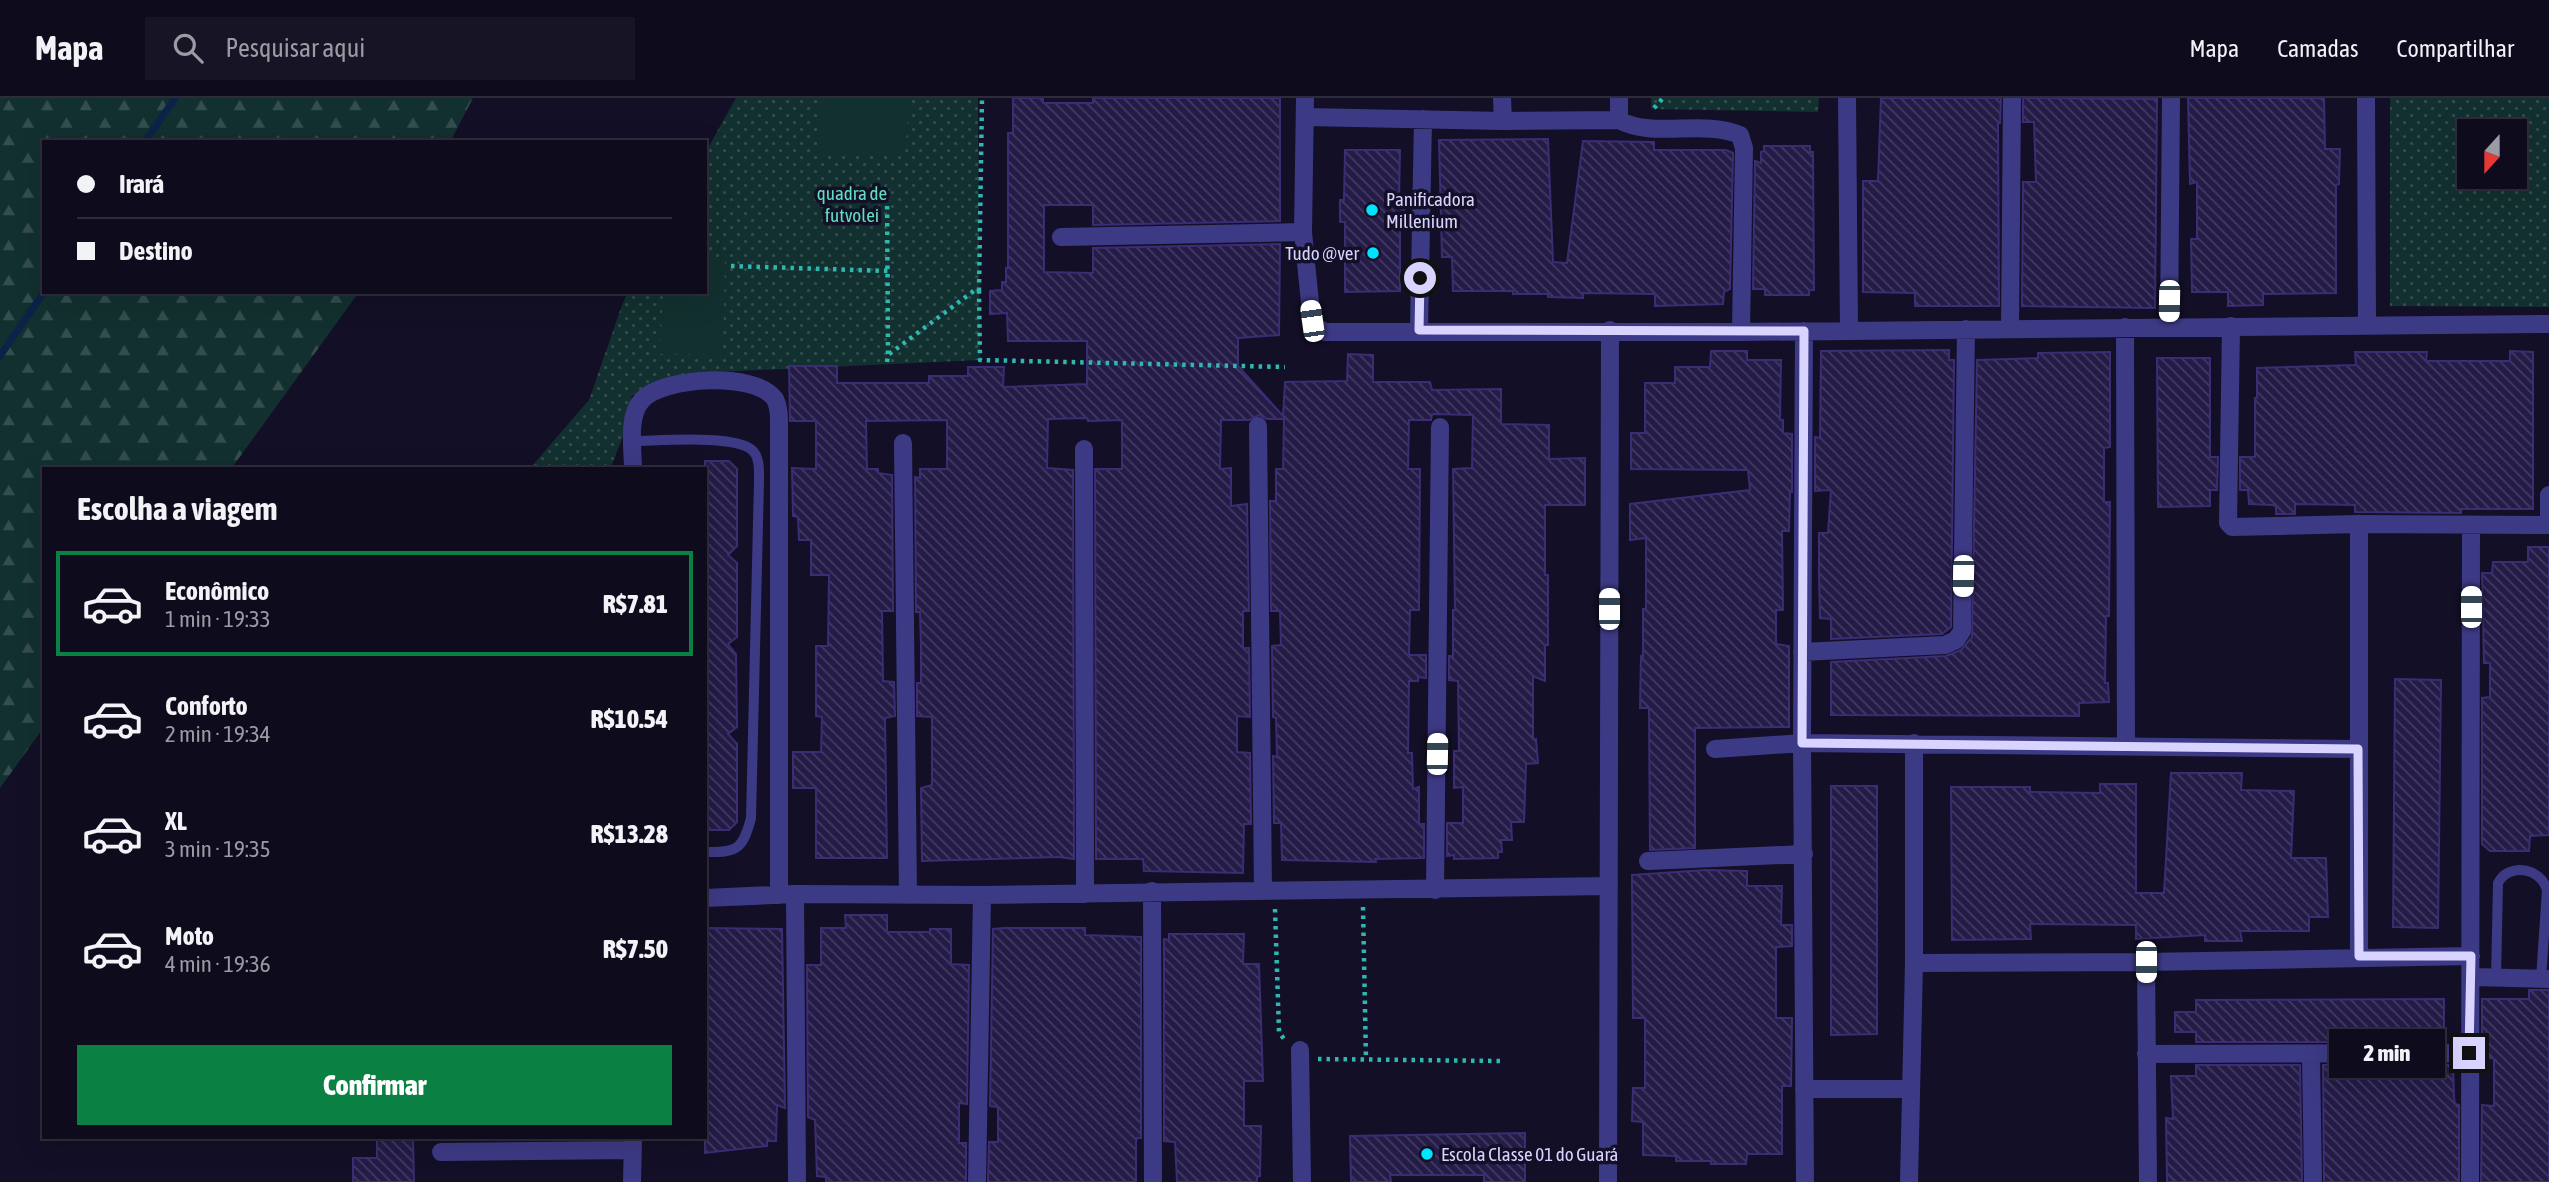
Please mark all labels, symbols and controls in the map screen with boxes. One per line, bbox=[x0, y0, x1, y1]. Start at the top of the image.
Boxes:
search box bbox=[145, 17, 635, 80]
text: Mapa bbox=[35, 29, 103, 67]
icon: search bbox=[169, 29, 207, 67]
text: Pesquisar aqui bbox=[225, 33, 365, 63]
text: Mapa bbox=[2189, 35, 2239, 62]
text: Camadas bbox=[2277, 35, 2359, 62]
text: Compartilhar bbox=[2397, 35, 2514, 62]
north arrow bbox=[2457, 119, 2527, 189]
map controls bbox=[2457, 119, 2527, 189]
text: Irará bbox=[119, 169, 164, 199]
park label: quadra de futvolei bbox=[817, 182, 887, 226]
place label: Panificadora Millenium bbox=[1386, 188, 1475, 232]
marker: Panificadora Millenium bbox=[1364, 202, 1380, 218]
text: Destino bbox=[119, 236, 193, 266]
place label: Tudo @ver bbox=[1285, 242, 1359, 264]
marker: Tudo @ver bbox=[1365, 245, 1381, 261]
route start bbox=[1404, 262, 1436, 294]
car bbox=[2159, 280, 2180, 322]
car bbox=[1299, 299, 1326, 343]
text: Escolha a viagem bbox=[77, 490, 277, 527]
car bbox=[1953, 555, 1974, 597]
icon: car bbox=[81, 572, 144, 635]
text: Econômico bbox=[165, 576, 269, 606]
car bbox=[2461, 586, 2482, 628]
car bbox=[1599, 588, 1620, 630]
text: R$7.81 bbox=[603, 589, 668, 619]
text: 1 min · 19:33 bbox=[165, 606, 271, 632]
icon: car bbox=[81, 687, 144, 750]
text: Conforto bbox=[165, 691, 248, 721]
text: R$10.54 bbox=[591, 704, 668, 734]
text: 2 min · 19:34 bbox=[165, 721, 271, 747]
car bbox=[1427, 733, 1448, 775]
icon: car bbox=[81, 802, 144, 865]
text: XL bbox=[165, 806, 187, 836]
text: R$13.28 bbox=[591, 819, 668, 849]
text: 3 min · 19:35 bbox=[165, 836, 271, 862]
icon: car bbox=[81, 917, 144, 980]
text: Moto bbox=[165, 921, 214, 951]
text: R$7.50 bbox=[603, 934, 668, 964]
car bbox=[2136, 941, 2157, 983]
text: 4 min · 19:36 bbox=[165, 951, 271, 977]
callout: 2 min bbox=[2329, 1028, 2444, 1077]
route end bbox=[2453, 1037, 2485, 1069]
text: 2 min bbox=[2364, 1040, 2410, 1066]
button: Confirmar bbox=[77, 1045, 672, 1125]
place label: Escola Classe 01 do Guará bbox=[1441, 1143, 1618, 1165]
marker: Escola Classe 01 do Guará bbox=[1419, 1146, 1435, 1162]

